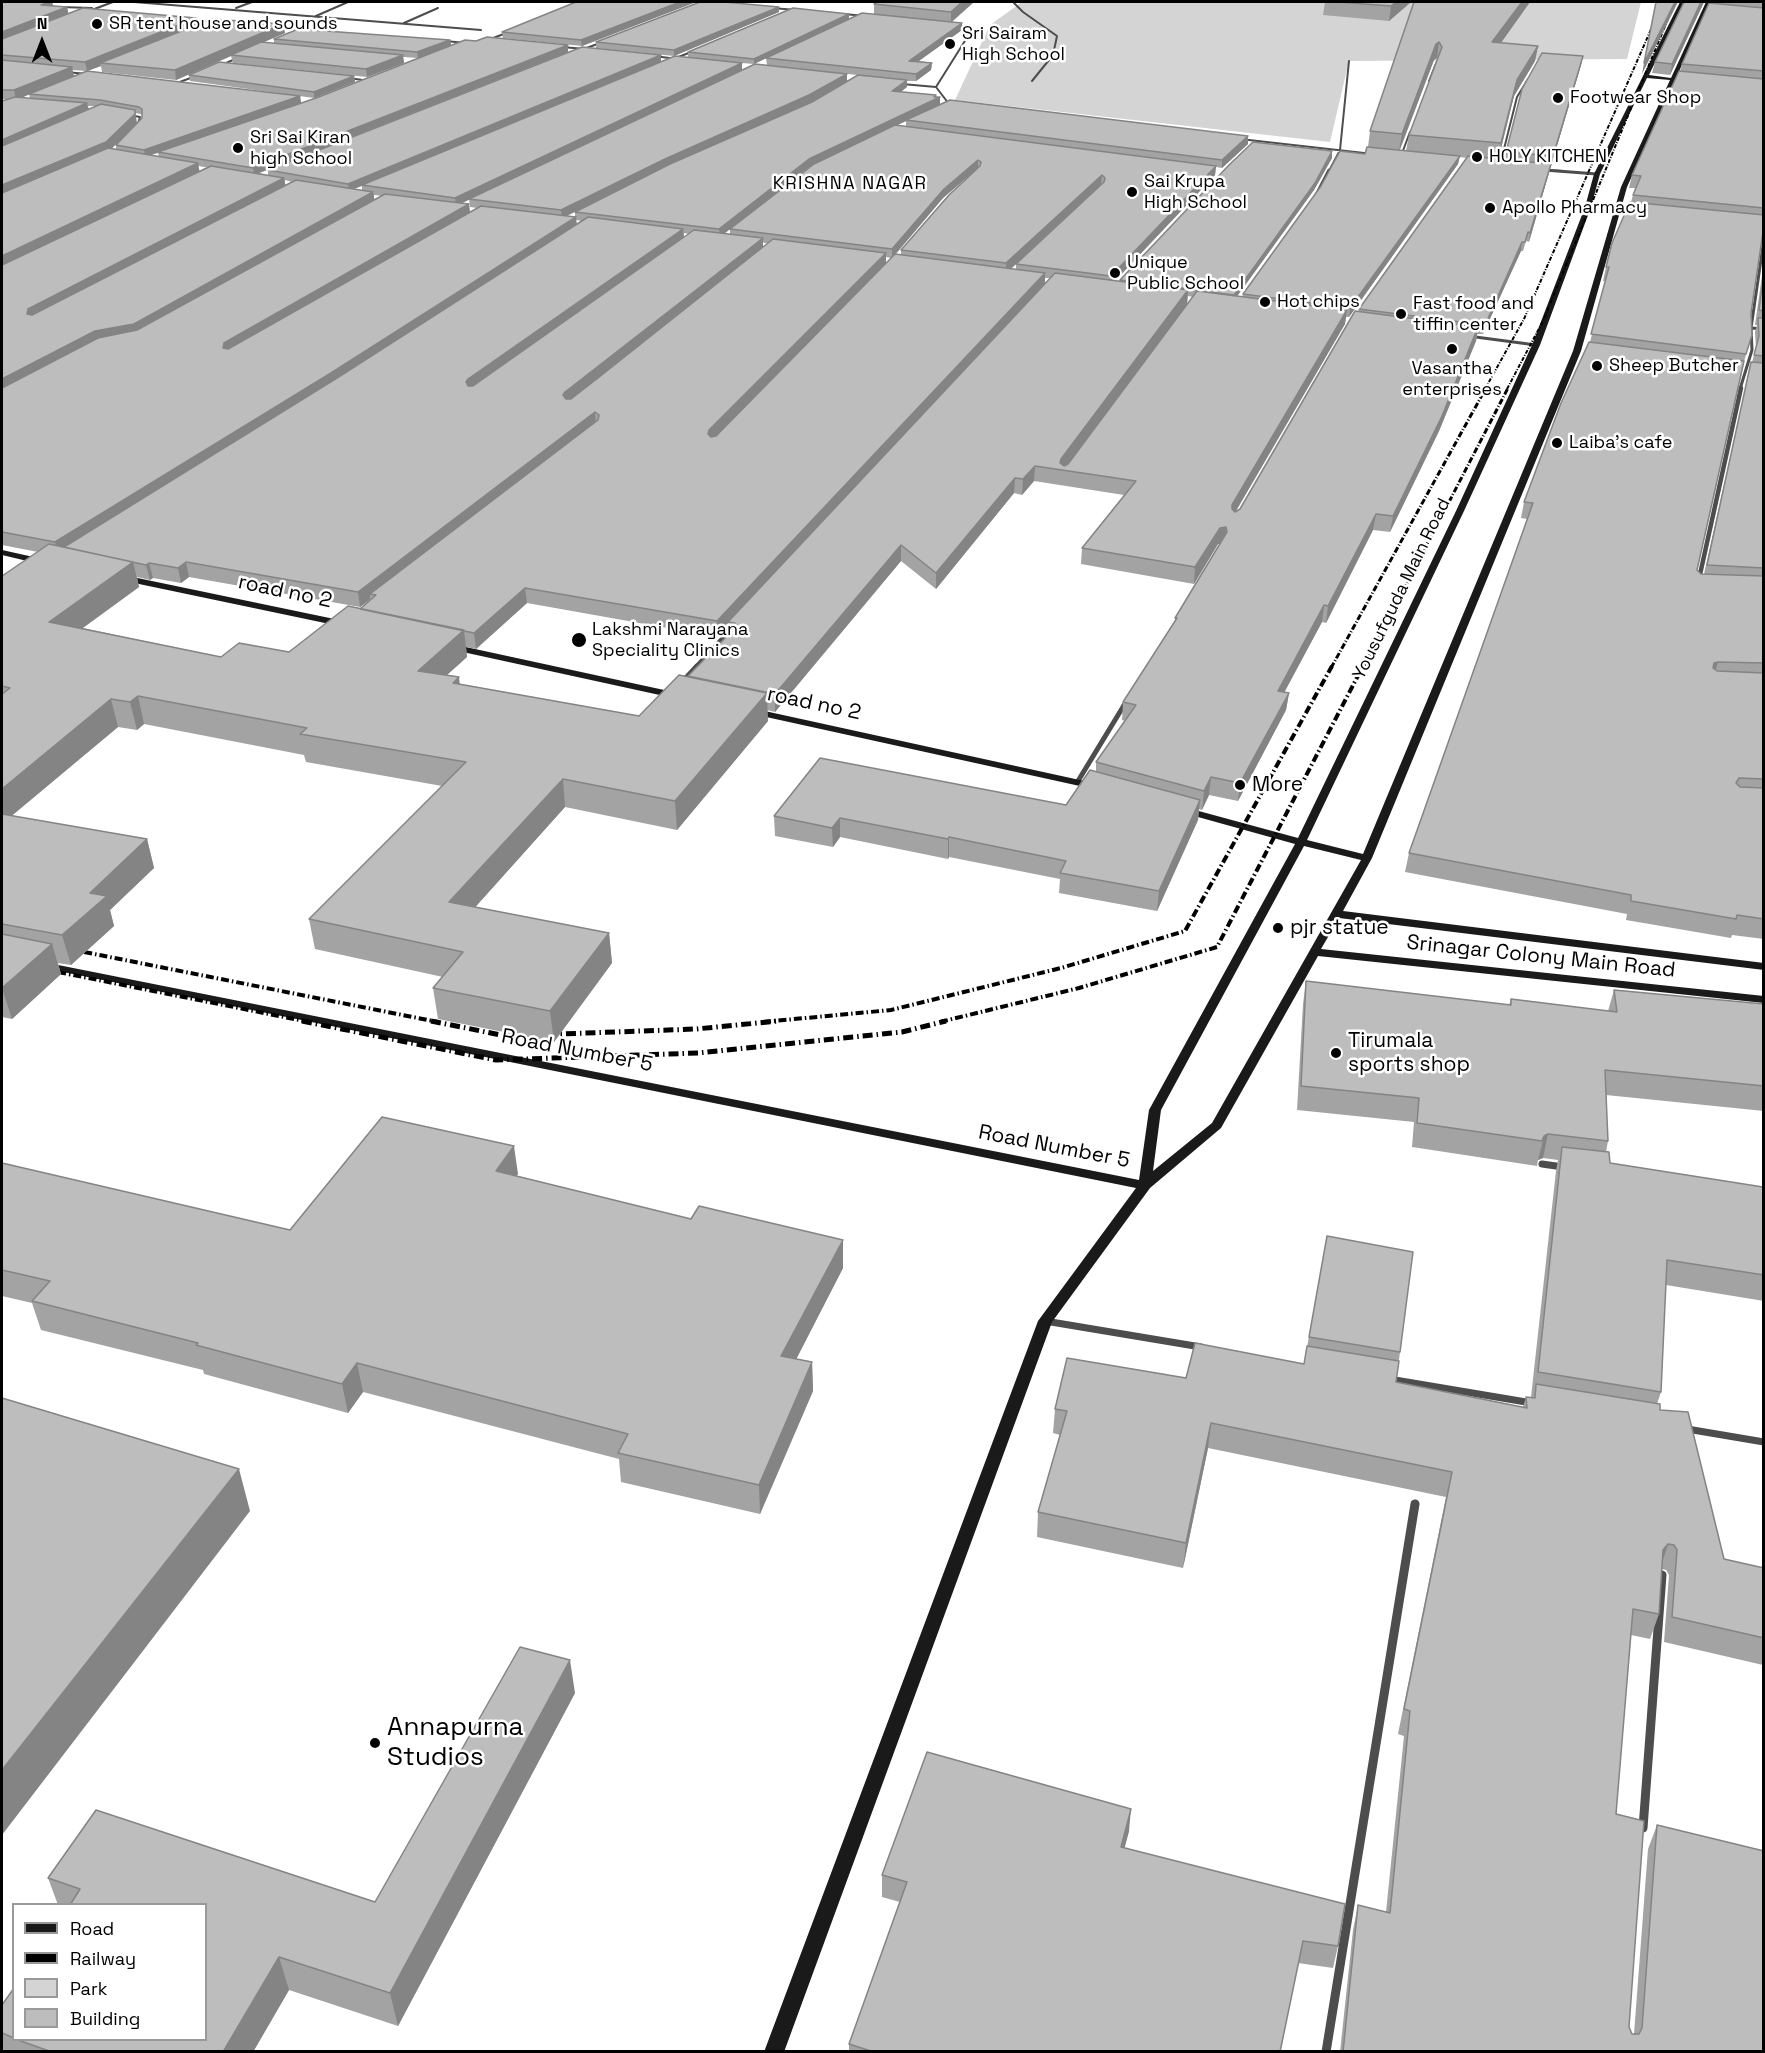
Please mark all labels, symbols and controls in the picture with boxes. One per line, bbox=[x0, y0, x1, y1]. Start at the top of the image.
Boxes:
north arrow bbox=[12, 12, 72, 72]
text: N bbox=[37, 13, 47, 34]
place label: SR tent house and sounds bbox=[109, 13, 338, 35]
marker: SR tent house and sounds bbox=[90, 17, 104, 31]
place label: Sri Sairam High School bbox=[962, 23, 1065, 66]
marker: Sri Sairam High School bbox=[943, 37, 957, 51]
place label: Footwear Shop bbox=[1570, 87, 1701, 109]
marker: Footwear Shop bbox=[1551, 91, 1565, 105]
place label: Sri Sai Kiran high School bbox=[250, 127, 352, 170]
marker: Sri Sai Kiran high School bbox=[231, 141, 245, 155]
place label: HOLY KITCHEN bbox=[1489, 146, 1607, 168]
marker: HOLY KITCHEN bbox=[1470, 150, 1484, 164]
place label: Sai Krupa High School bbox=[1144, 171, 1247, 213]
district label: KRISHNA NAGAR bbox=[773, 173, 927, 195]
marker: Sai Krupa High School bbox=[1125, 185, 1139, 199]
place label: Apollo Pharmacy bbox=[1502, 197, 1647, 219]
marker: Apollo Pharmacy bbox=[1483, 201, 1497, 215]
place label: Unique Public School bbox=[1127, 252, 1244, 294]
marker: Unique Public School bbox=[1108, 266, 1122, 280]
place label: Hot chips bbox=[1277, 291, 1360, 313]
place label: Fast food and tiffin center bbox=[1413, 293, 1534, 336]
marker: Hot chips bbox=[1258, 295, 1272, 309]
marker: Fast food and tiffin center bbox=[1394, 307, 1408, 321]
marker: Vasantha enterprises bbox=[1445, 342, 1459, 356]
place label: Sheep Butcher bbox=[1609, 355, 1739, 377]
place label: Vasantha enterprises bbox=[1402, 358, 1502, 400]
marker: Sheep Butcher bbox=[1590, 359, 1604, 373]
place label: Laiba's cafe bbox=[1569, 432, 1672, 454]
marker: Laiba's cafe bbox=[1550, 436, 1564, 450]
street label: Yousufguda Main Road bbox=[1349, 495, 1455, 683]
street label: road no 2 bbox=[236, 570, 334, 614]
place label: Lakshmi Narayana Speciality Clinics bbox=[592, 619, 748, 662]
marker: Lakshmi Narayana Speciality Clinics bbox=[570, 631, 588, 649]
street label: road no 2 bbox=[765, 682, 863, 726]
place label: More bbox=[1252, 772, 1303, 798]
marker: More bbox=[1233, 778, 1247, 792]
place label: pjr statue bbox=[1290, 915, 1389, 941]
marker: pjr statue bbox=[1271, 921, 1285, 935]
street label: Srinagar Colony Main Road bbox=[1405, 930, 1677, 984]
street label: Road Number 5 bbox=[499, 1024, 655, 1078]
place label: Tirumala sports shop bbox=[1348, 1028, 1470, 1078]
marker: Tirumala sports shop bbox=[1329, 1046, 1343, 1060]
street label: Road Number 5 bbox=[976, 1120, 1132, 1174]
place label: Annapurna Studios bbox=[387, 1712, 524, 1774]
marker: Annapurna Studios bbox=[368, 1736, 382, 1750]
legend bbox=[12, 1903, 207, 2041]
text: Road bbox=[70, 1917, 114, 1940]
text: Railway bbox=[70, 1947, 136, 1970]
text: Park bbox=[70, 1977, 107, 2000]
text: Building bbox=[70, 2007, 140, 2030]

